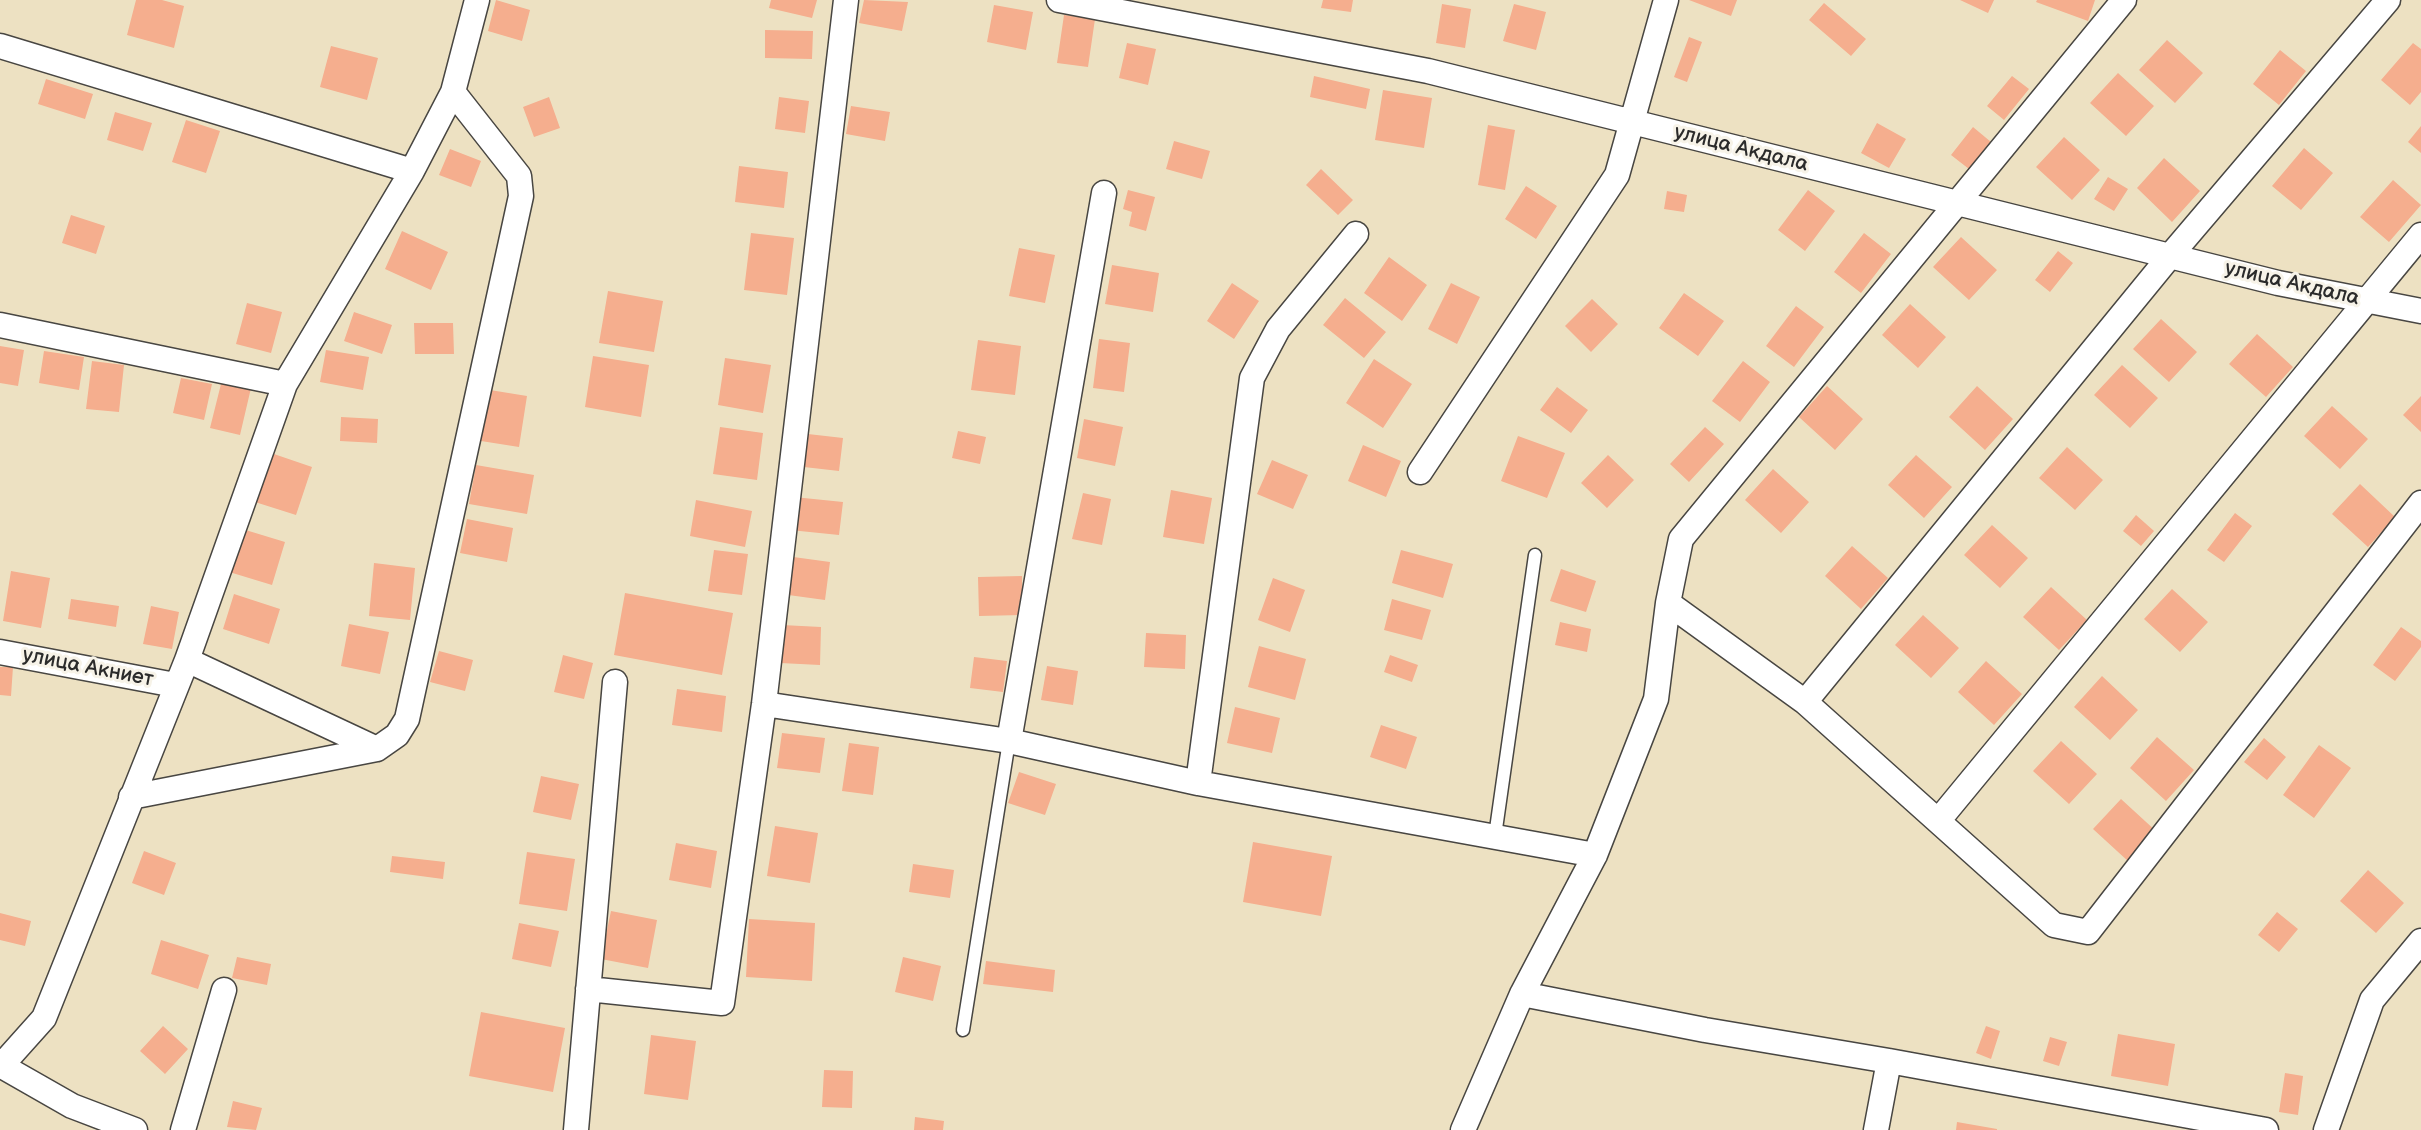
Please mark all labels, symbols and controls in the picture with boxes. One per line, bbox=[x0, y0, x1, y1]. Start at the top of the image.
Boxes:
street label: улица Акдала bbox=[1671, 120, 1811, 178]
street label: улица Акдала bbox=[2222, 256, 2362, 312]
street label: улица Акниет bbox=[20, 643, 156, 693]

